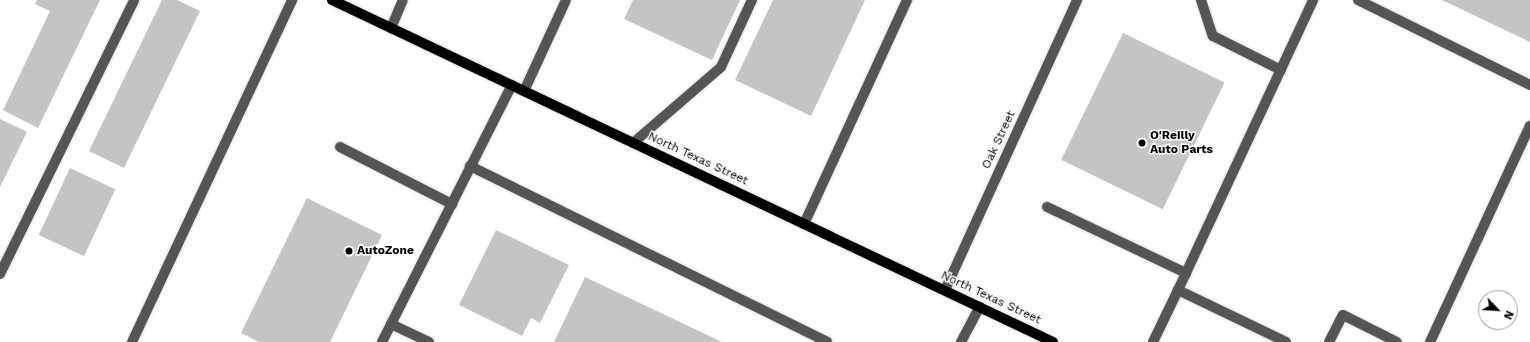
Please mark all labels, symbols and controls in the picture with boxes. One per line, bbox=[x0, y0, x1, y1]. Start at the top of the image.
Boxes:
street label: Oak Street bbox=[979, 109, 1019, 171]
street label: North Texas Street bbox=[645, 129, 751, 189]
place label: O'Reilly Auto Parts bbox=[1150, 129, 1213, 157]
marker: O'Reilly Auto Parts bbox=[1137, 138, 1147, 148]
place label: AutoZone bbox=[357, 244, 414, 258]
marker: AutoZone bbox=[344, 246, 354, 256]
street label: North Texas Street bbox=[938, 268, 1044, 328]
north arrow bbox=[1478, 290, 1518, 330]
text: N bbox=[1501, 308, 1516, 321]

